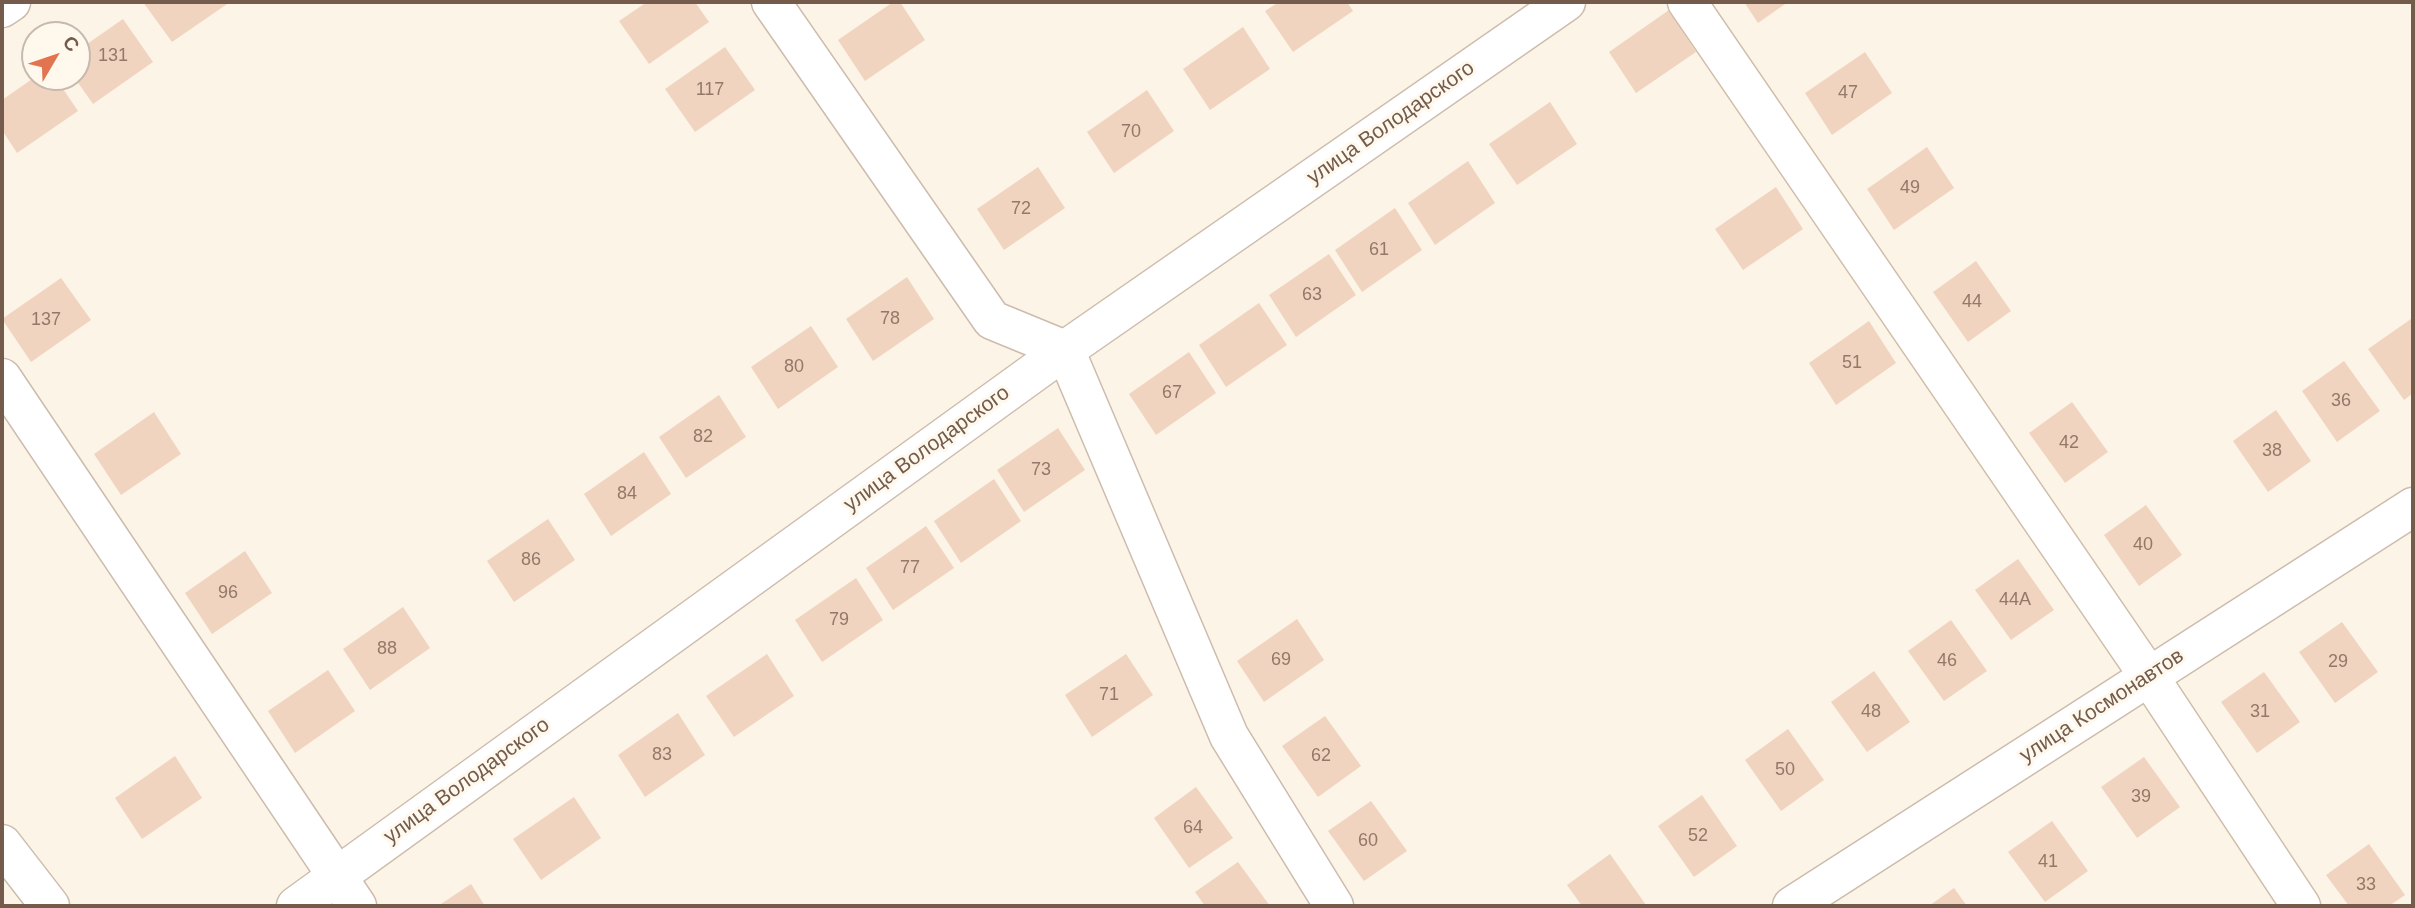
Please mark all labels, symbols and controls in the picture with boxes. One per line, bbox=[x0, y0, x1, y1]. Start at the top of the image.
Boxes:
north arrow bbox=[21, 21, 91, 91]
text: С bbox=[59, 32, 84, 56]
house number: 131 bbox=[98, 45, 128, 67]
street label: улица Володарского bbox=[1302, 56, 1480, 190]
house number: 117 bbox=[696, 79, 724, 101]
house number: 47 bbox=[1838, 82, 1858, 104]
house number: 70 bbox=[1121, 121, 1141, 143]
house number: 49 bbox=[1900, 177, 1920, 199]
house number: 72 bbox=[1011, 198, 1031, 220]
house number: 61 bbox=[1369, 239, 1389, 261]
house number: 63 bbox=[1302, 284, 1322, 306]
house number: 44 bbox=[1962, 291, 1982, 313]
house number: 78 bbox=[880, 308, 900, 330]
house number: 137 bbox=[31, 309, 61, 331]
house number: 51 bbox=[1842, 352, 1862, 374]
house number: 80 bbox=[784, 356, 804, 378]
street label: улица Володарского bbox=[839, 380, 1015, 518]
house number: 67 bbox=[1162, 382, 1182, 404]
house number: 36 bbox=[2331, 390, 2351, 412]
house number: 82 bbox=[693, 426, 713, 448]
house number: 42 bbox=[2059, 432, 2079, 454]
house number: 38 bbox=[2262, 440, 2282, 462]
house number: 73 bbox=[1031, 459, 1051, 481]
house number: 84 bbox=[617, 483, 637, 505]
house number: 40 bbox=[2133, 534, 2153, 556]
house number: 86 bbox=[521, 549, 541, 571]
house number: 77 bbox=[900, 557, 920, 579]
house number: 96 bbox=[218, 582, 238, 604]
house number: 44А bbox=[1999, 589, 2031, 611]
house number: 79 bbox=[829, 609, 849, 631]
house number: 88 bbox=[377, 638, 397, 660]
street label: улица Космонавтов bbox=[2015, 644, 2189, 768]
house number: 69 bbox=[1271, 649, 1291, 671]
house number: 46 bbox=[1937, 650, 1957, 672]
house number: 29 bbox=[2328, 651, 2348, 673]
house number: 71 bbox=[1099, 684, 1119, 706]
house number: 48 bbox=[1861, 701, 1881, 723]
house number: 31 bbox=[2250, 701, 2270, 723]
street label: улица Володарского bbox=[379, 712, 555, 850]
house number: 83 bbox=[652, 744, 672, 766]
house number: 62 bbox=[1311, 745, 1331, 767]
house number: 50 bbox=[1775, 759, 1795, 781]
house number: 39 bbox=[2131, 786, 2151, 808]
house number: 64 bbox=[1183, 817, 1203, 839]
house number: 52 bbox=[1688, 825, 1708, 847]
house number: 60 bbox=[1358, 830, 1378, 852]
house number: 41 bbox=[2038, 851, 2058, 873]
house number: 33 bbox=[2356, 874, 2376, 896]

